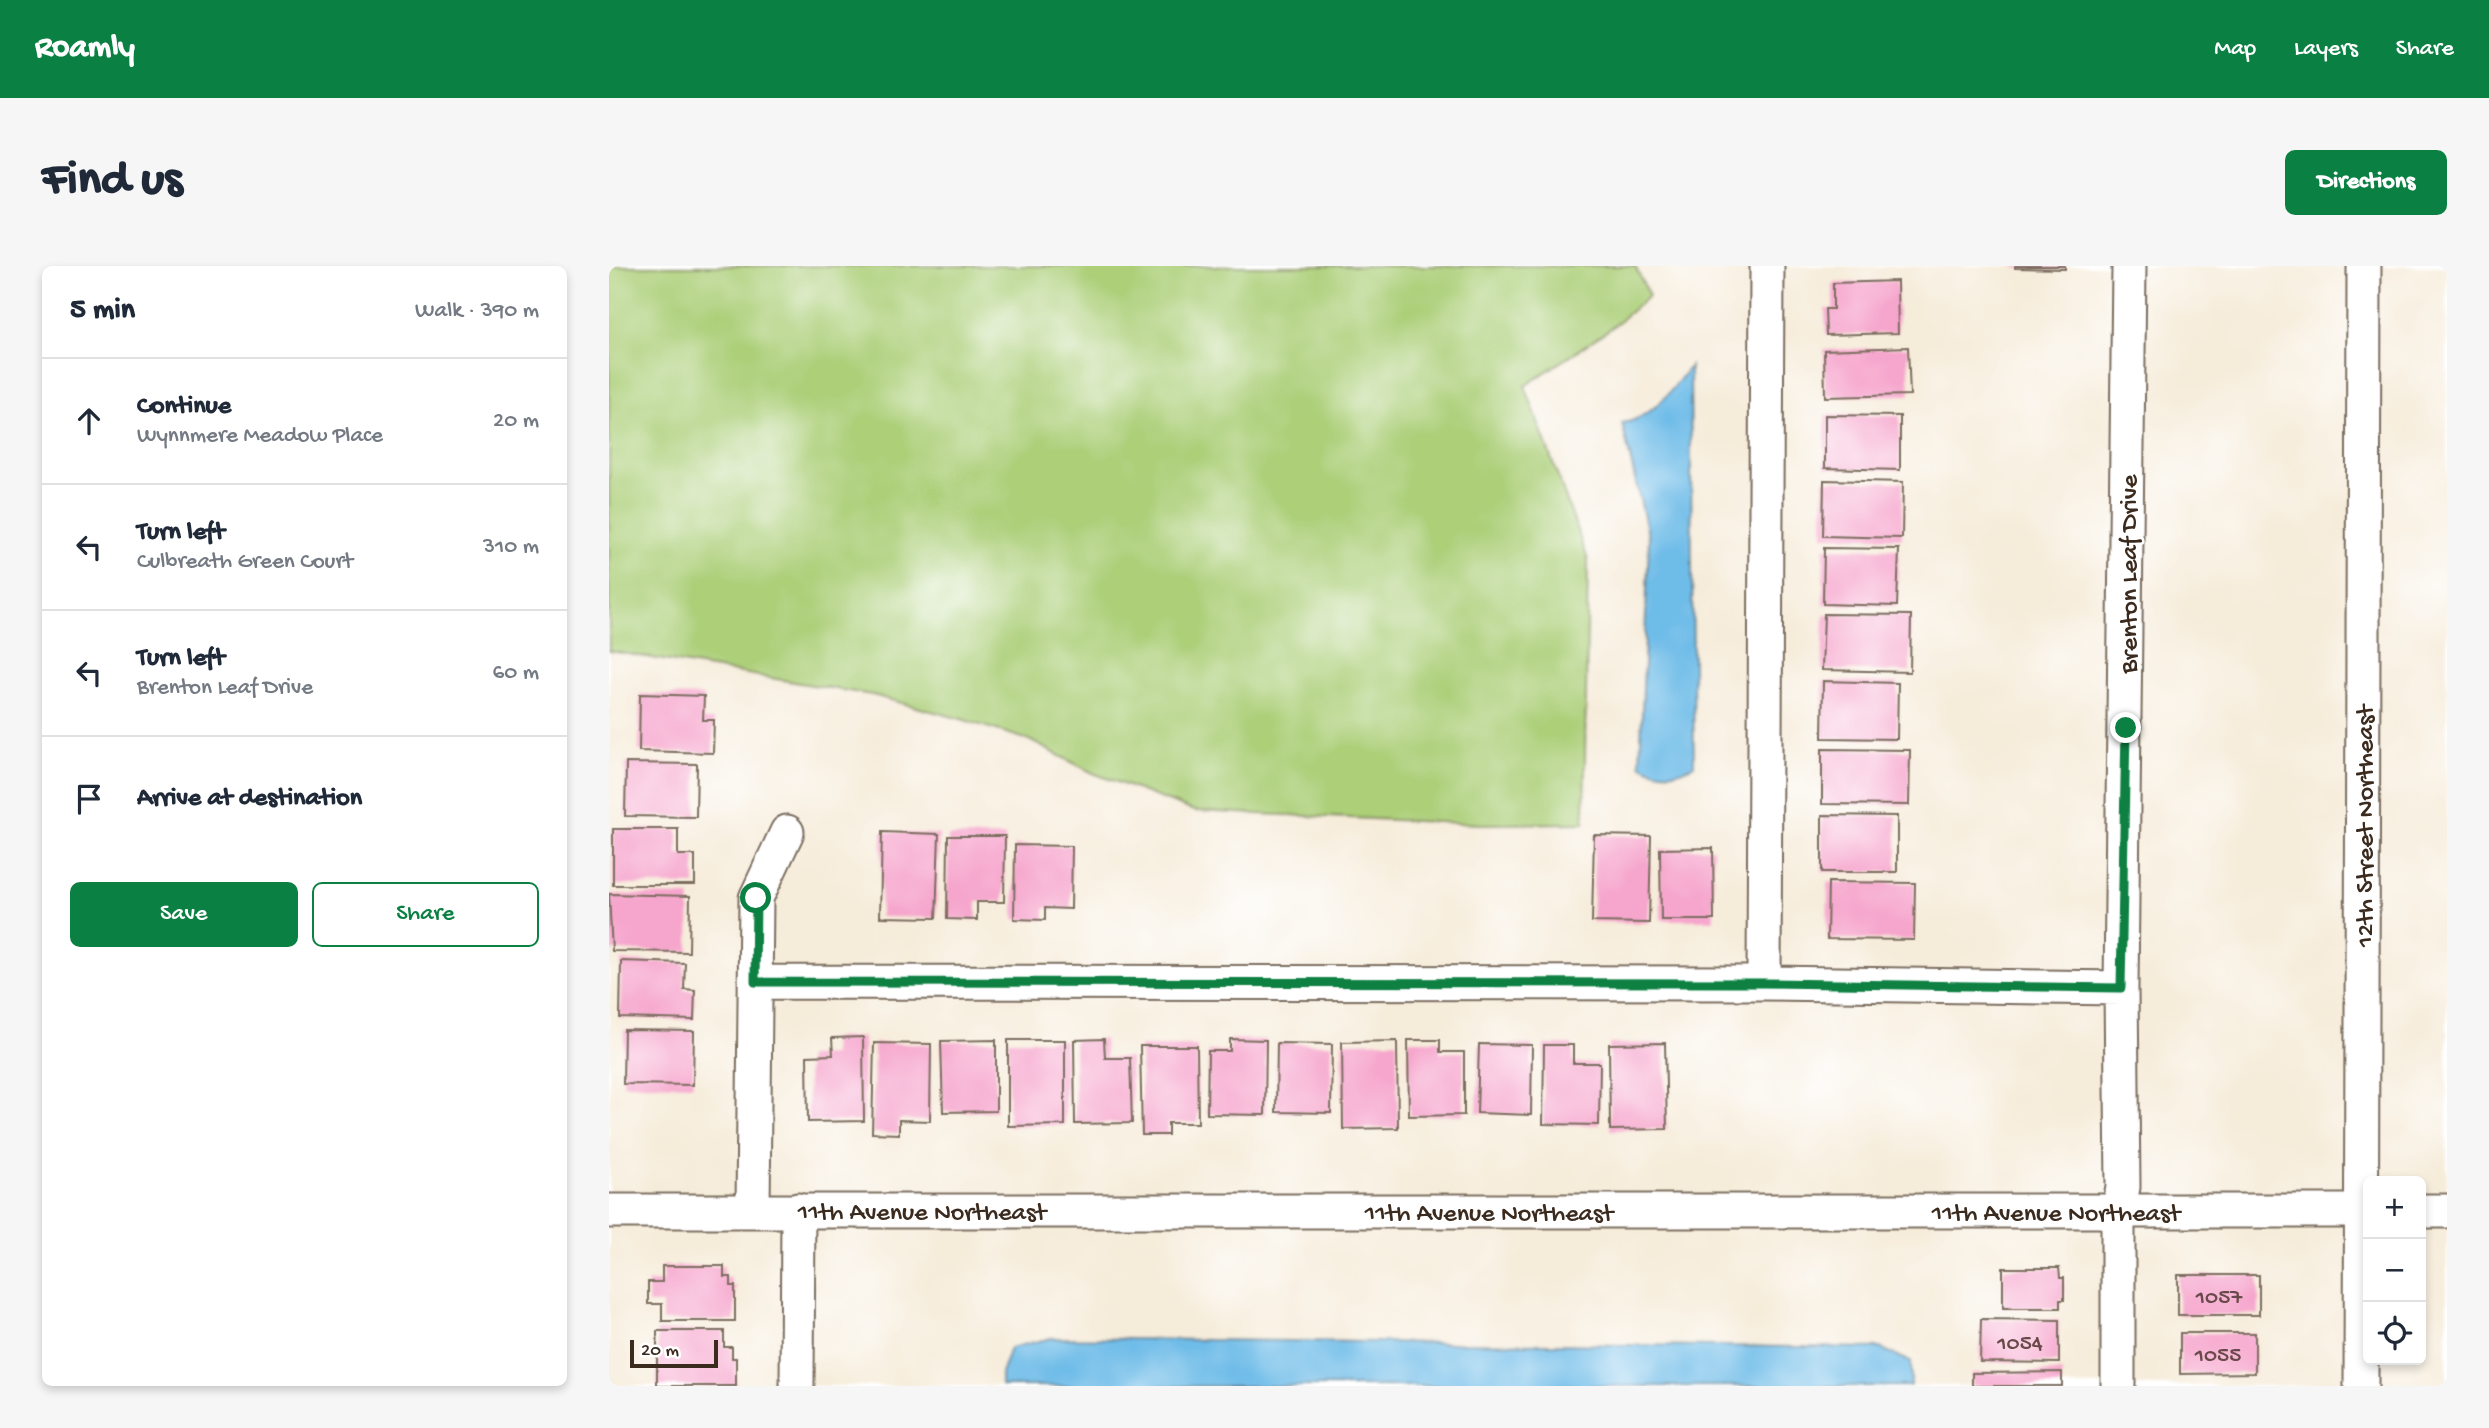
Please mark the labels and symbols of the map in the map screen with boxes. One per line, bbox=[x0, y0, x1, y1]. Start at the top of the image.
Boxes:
street label: Brenton Leaf Drive bbox=[2116, 474, 2147, 675]
street label: 12th Street Northeast bbox=[2352, 703, 2383, 948]
route end bbox=[2110, 712, 2141, 743]
route start bbox=[740, 882, 771, 913]
street label: 11th Avenue Northeast bbox=[797, 1199, 1049, 1230]
street label: 11th Avenue Northeast bbox=[1364, 1200, 1616, 1231]
street label: 11th Avenue Northeast bbox=[1931, 1200, 2183, 1231]
house number: 1057 bbox=[2195, 1285, 2243, 1312]
house number: 1054 bbox=[1996, 1331, 2043, 1358]
scale bar bbox=[630, 1337, 717, 1369]
house number: 1055 bbox=[2194, 1343, 2241, 1370]

